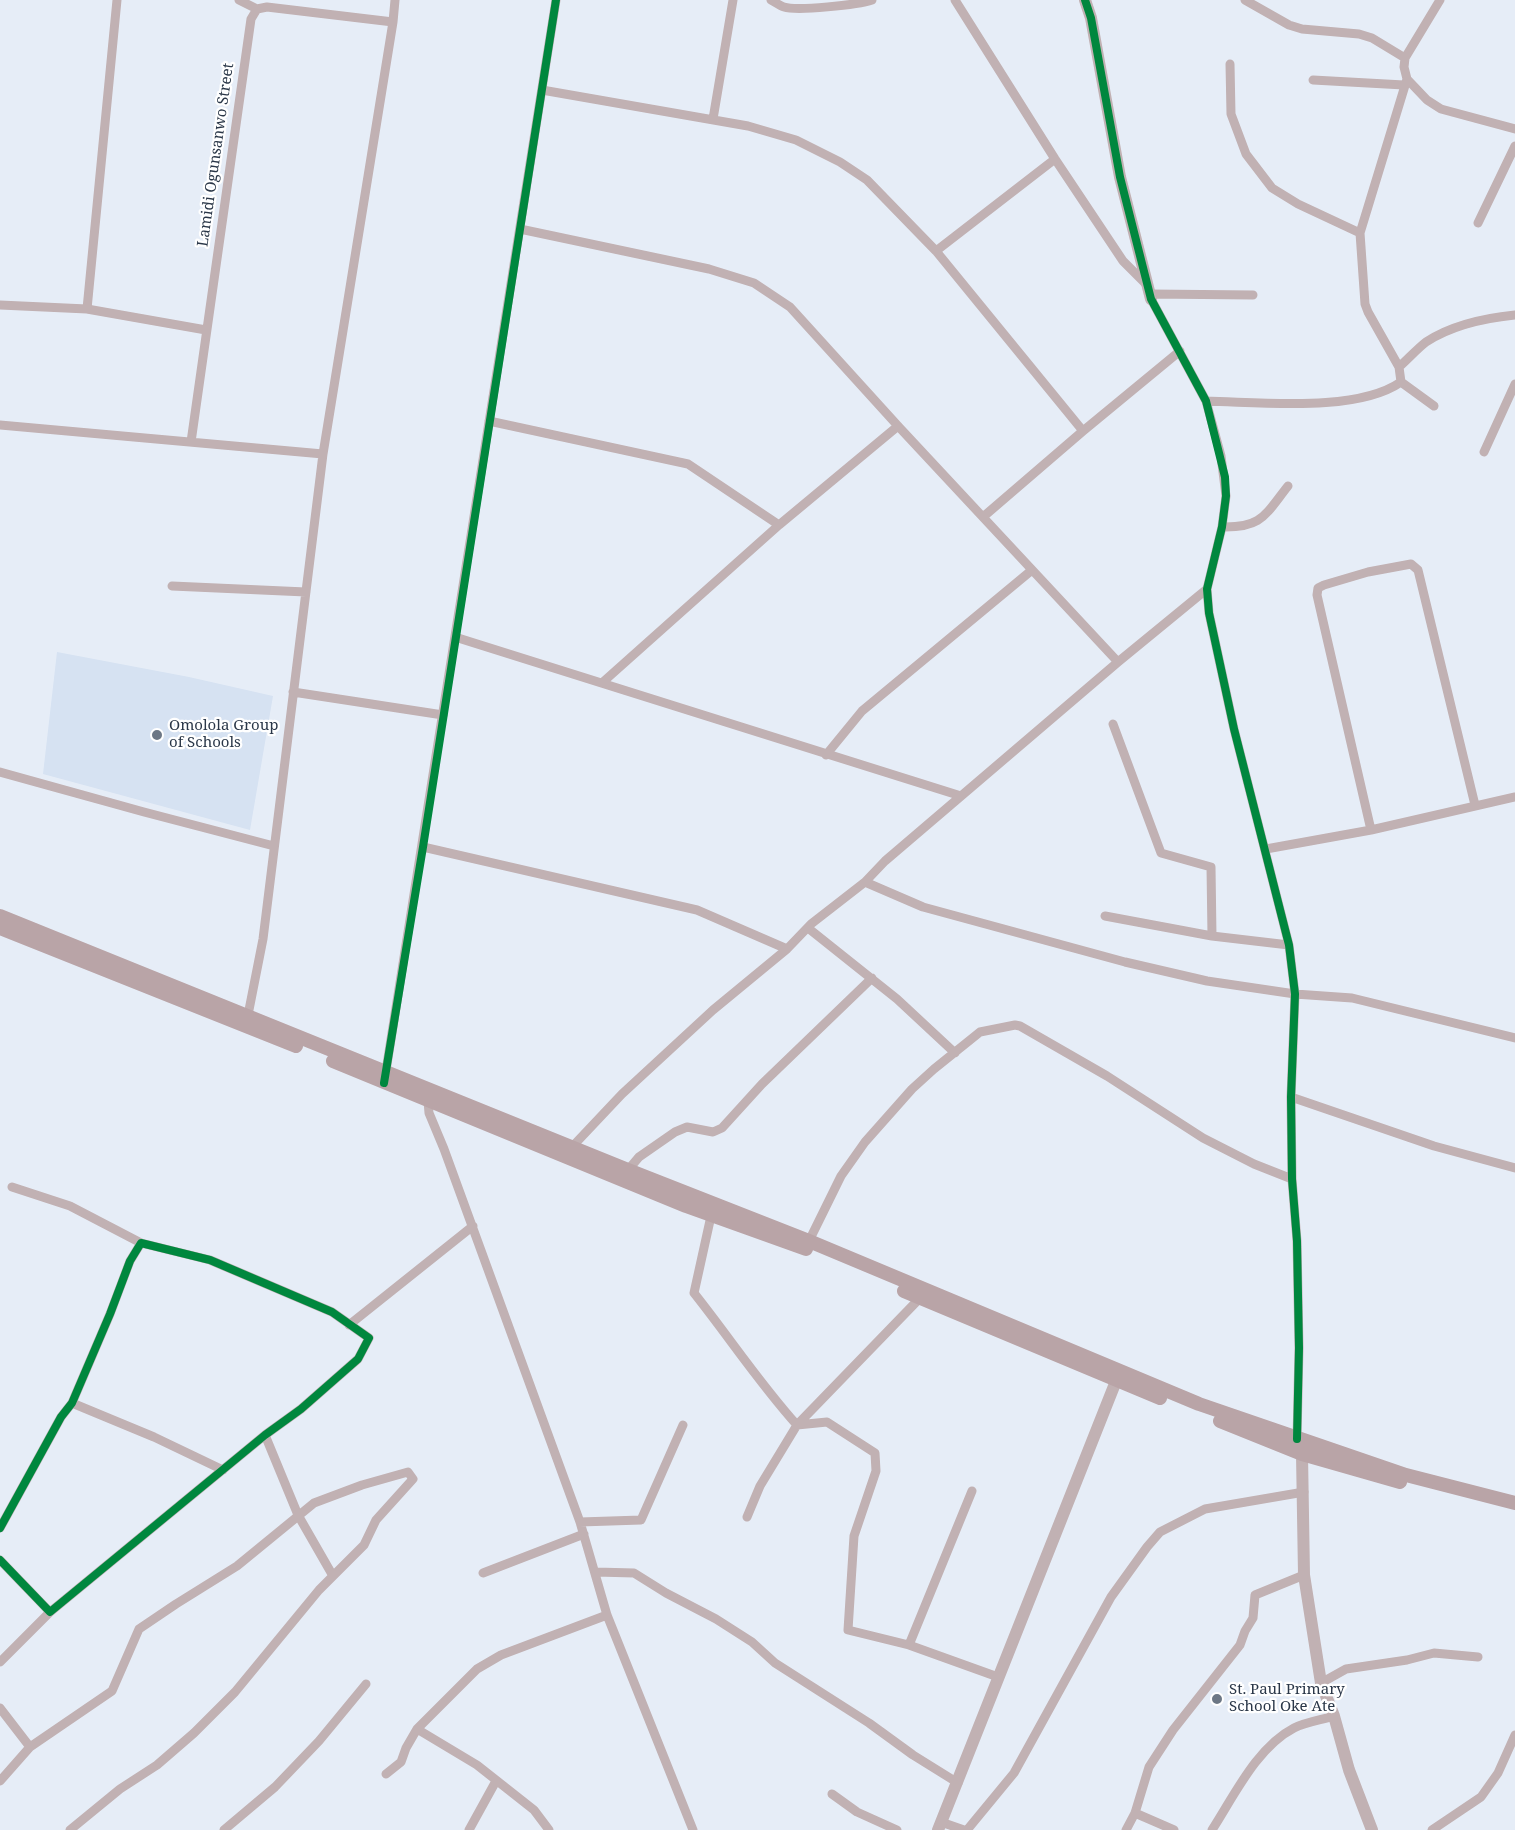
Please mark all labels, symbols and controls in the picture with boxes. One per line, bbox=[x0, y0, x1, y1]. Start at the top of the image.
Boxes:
street label: Lamidi Ogunsanwo Street bbox=[194, 62, 238, 248]
place label: Omolola Group of Schools bbox=[169, 717, 278, 752]
marker: Omolola Group of Schools bbox=[150, 728, 164, 742]
place label: St. Paul Primary School Oke Ate bbox=[1229, 1681, 1345, 1716]
marker: St. Paul Primary School Oke Ate bbox=[1210, 1692, 1224, 1706]

